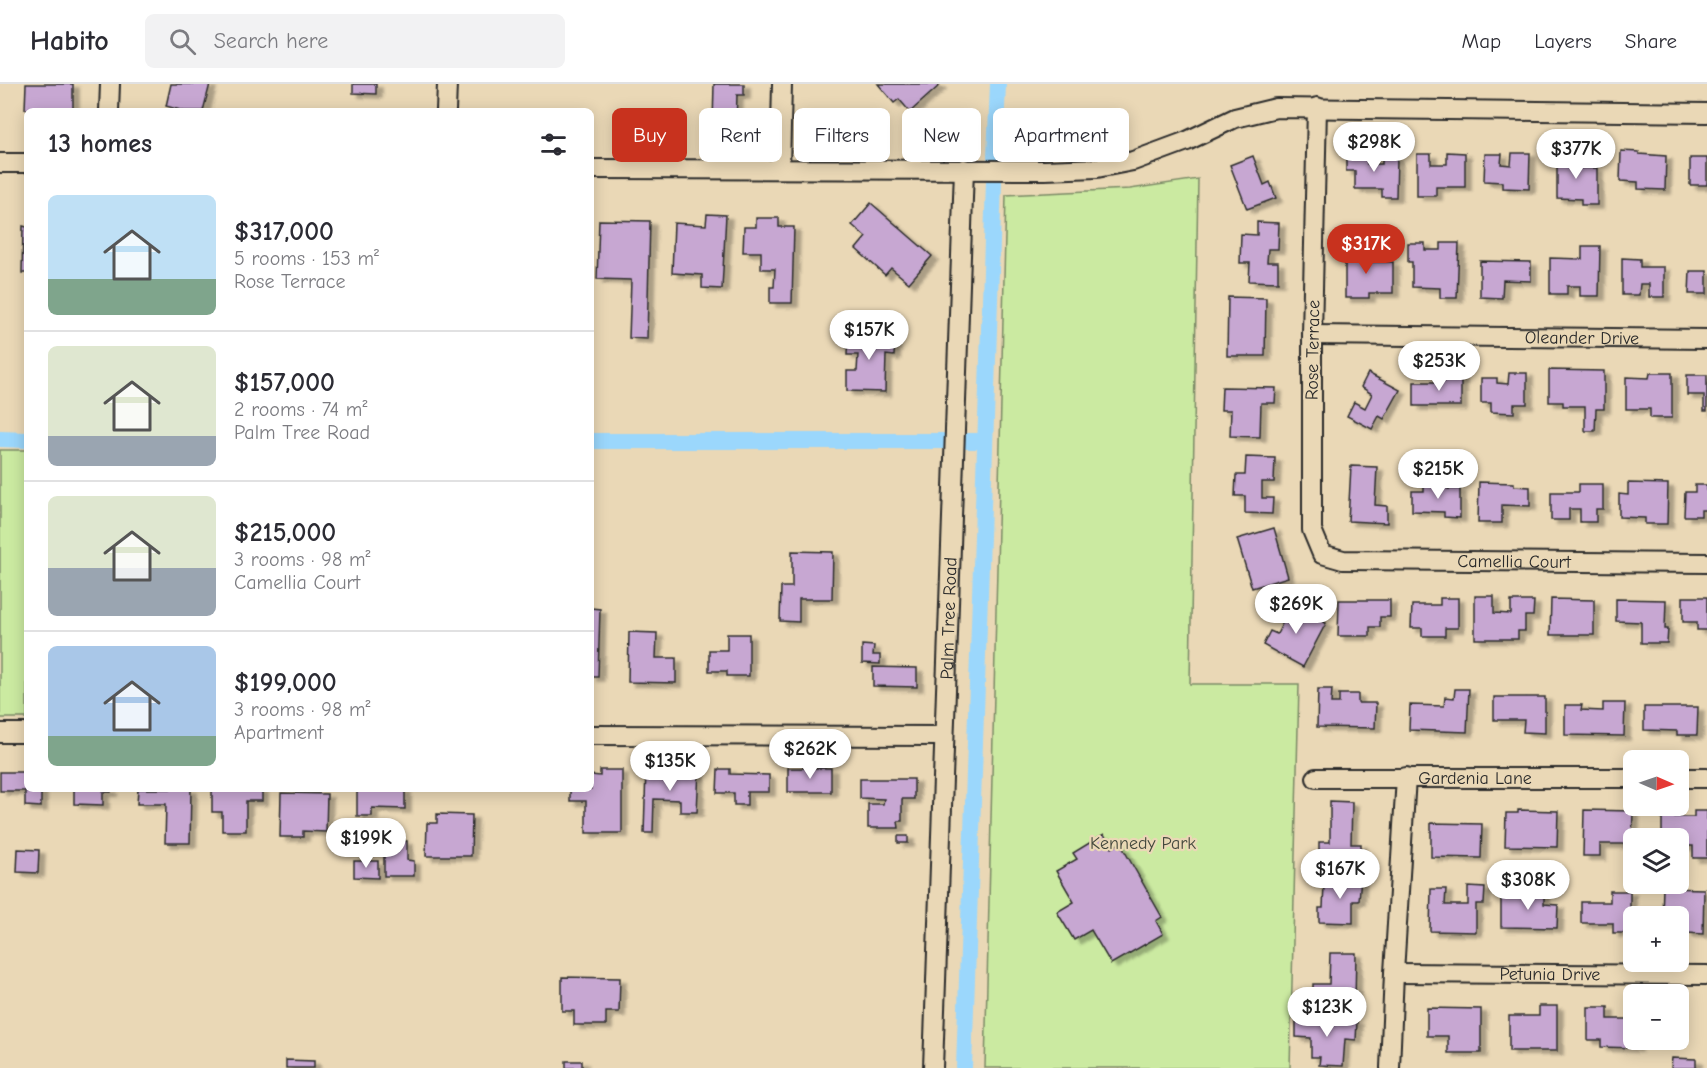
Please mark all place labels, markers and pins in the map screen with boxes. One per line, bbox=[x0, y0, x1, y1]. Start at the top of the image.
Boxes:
pin: $298K bbox=[1332, 122, 1416, 173]
pin: $377K bbox=[1534, 129, 1618, 180]
pin: $317K bbox=[1324, 224, 1408, 275]
pin: $157K bbox=[827, 310, 911, 361]
pin: $253K bbox=[1397, 341, 1481, 392]
pin: $215K bbox=[1396, 449, 1480, 500]
pin: $269K bbox=[1254, 584, 1338, 635]
pin: $262K bbox=[768, 729, 852, 780]
pin: $135K bbox=[628, 741, 712, 792]
pin: $199K bbox=[324, 818, 408, 869]
pin: $167K bbox=[1298, 849, 1382, 900]
pin: $308K bbox=[1486, 860, 1570, 911]
pin: $123K bbox=[1285, 987, 1369, 1038]

